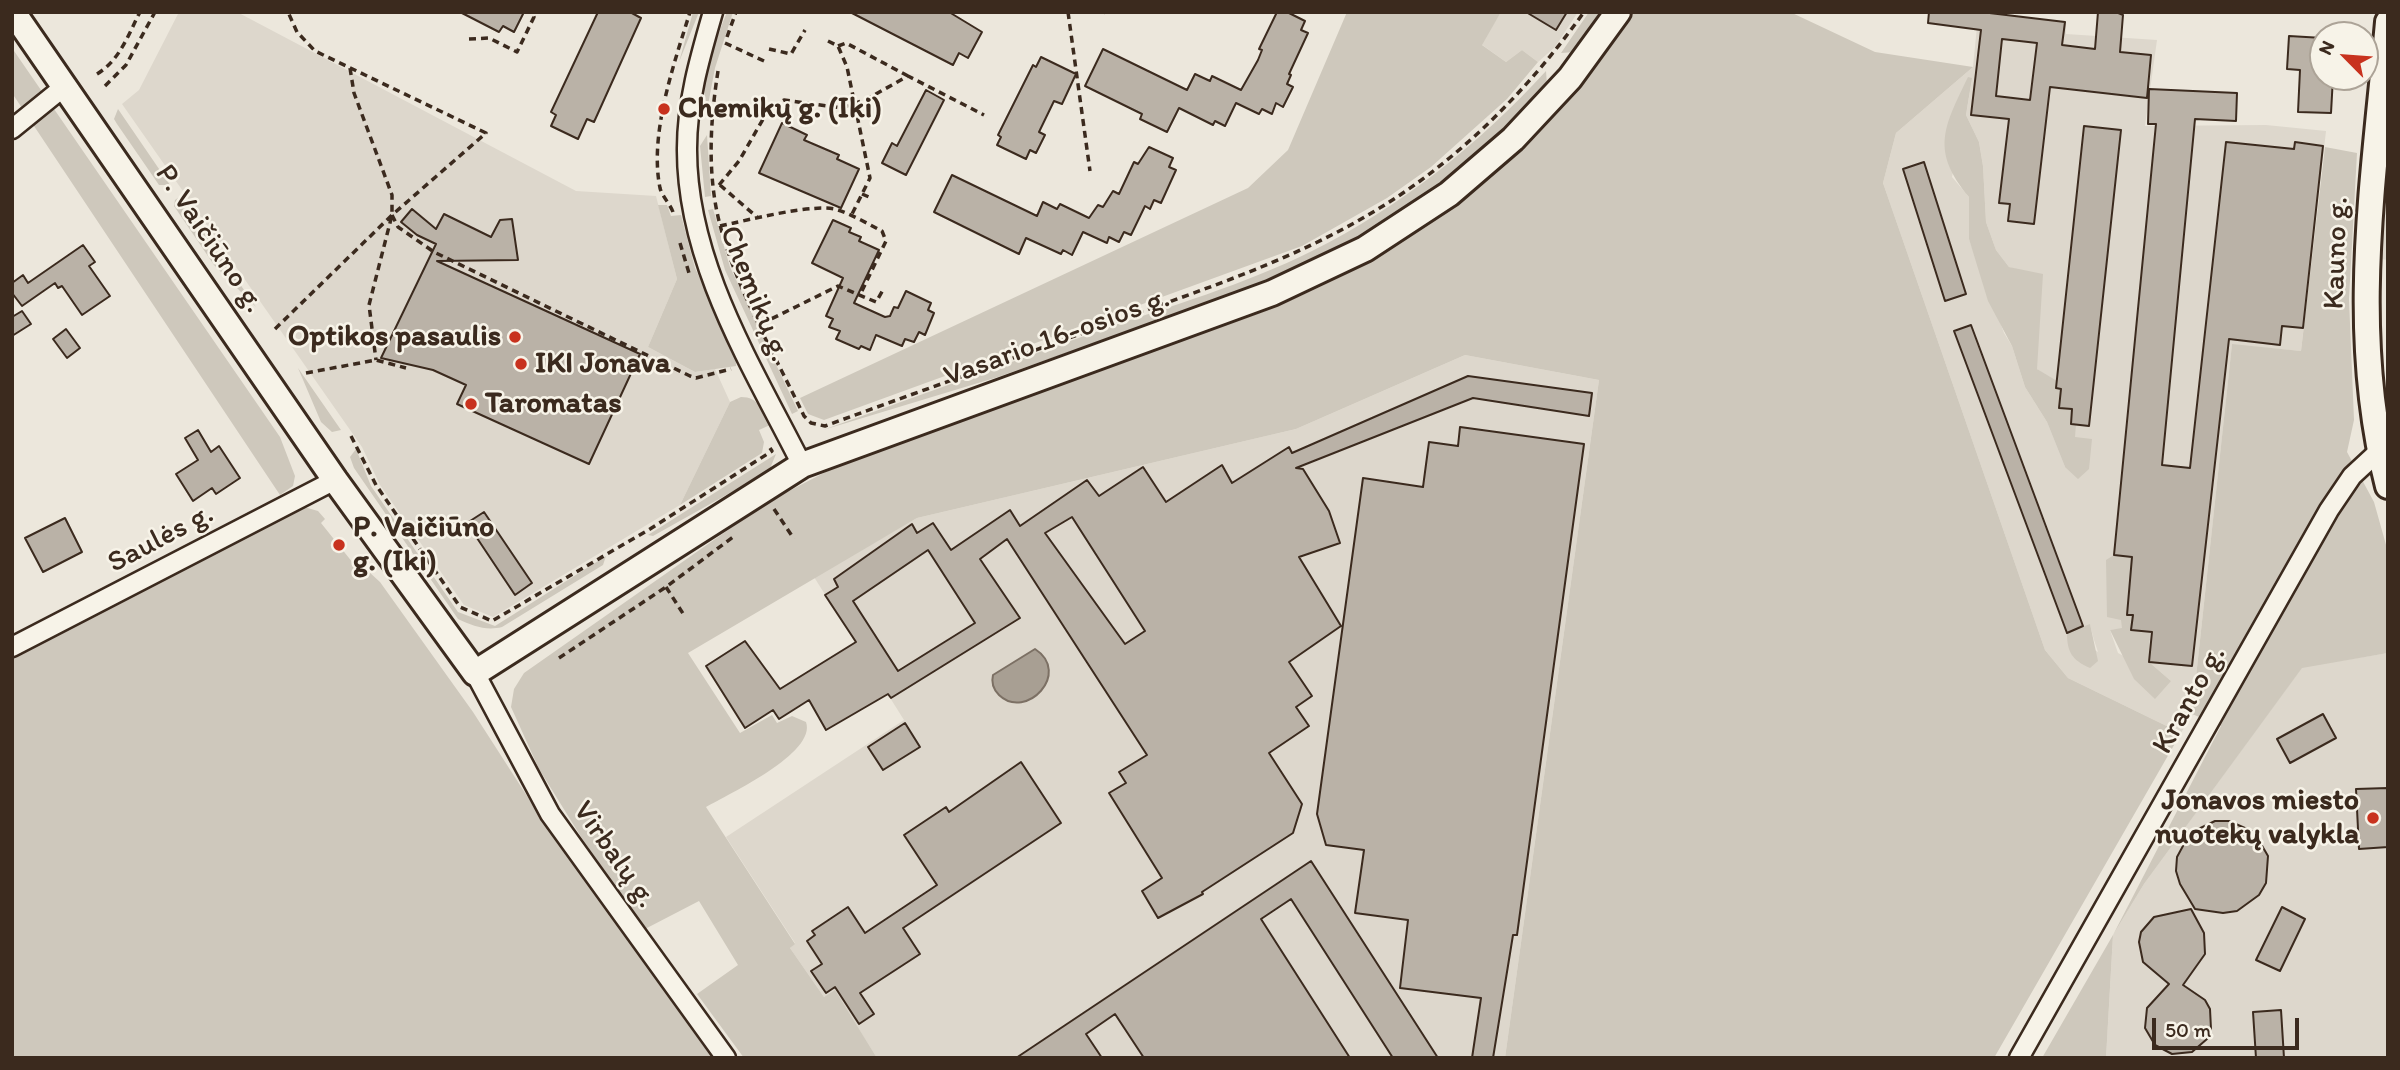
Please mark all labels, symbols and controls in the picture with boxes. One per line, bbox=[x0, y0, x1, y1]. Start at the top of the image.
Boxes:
north arrow bbox=[2309, 21, 2379, 91]
text: N bbox=[2313, 37, 2339, 58]
place label: Chemikų g. (Iki) bbox=[678, 91, 882, 127]
marker: Chemikų g. (Iki) bbox=[656, 101, 672, 117]
street label: P. Vaičiūno g. bbox=[146, 158, 272, 320]
street label: Kauno g. bbox=[2317, 196, 2357, 310]
street label: Chemikų g. bbox=[710, 221, 798, 367]
street label: Vasario 16-osios g. bbox=[939, 280, 1175, 396]
place label: Optikos pasaulis bbox=[288, 319, 501, 355]
marker: Optikos pasaulis bbox=[507, 329, 523, 345]
place label: IKI Jonava bbox=[535, 346, 671, 382]
marker: IKI Jonava bbox=[513, 356, 529, 372]
place label: Taromatas bbox=[485, 386, 622, 422]
marker: Taromatas bbox=[463, 396, 479, 412]
street label: Saulės g. bbox=[102, 496, 220, 582]
place label: P. Vaičiūno g. (Iki) bbox=[353, 510, 494, 580]
marker: P. Vaičiūno g. (Iki) bbox=[331, 537, 347, 553]
street label: Kranto g. bbox=[2146, 639, 2234, 761]
place label: Jonavos miesto nuotekų valykla bbox=[2155, 783, 2359, 854]
street label: Virbalų g. bbox=[564, 795, 664, 915]
marker: Jonavos miesto nuotekų valykla bbox=[2365, 810, 2381, 826]
scale bar bbox=[2155, 1004, 2302, 1048]
text: 50 m bbox=[2165, 1017, 2211, 1042]

